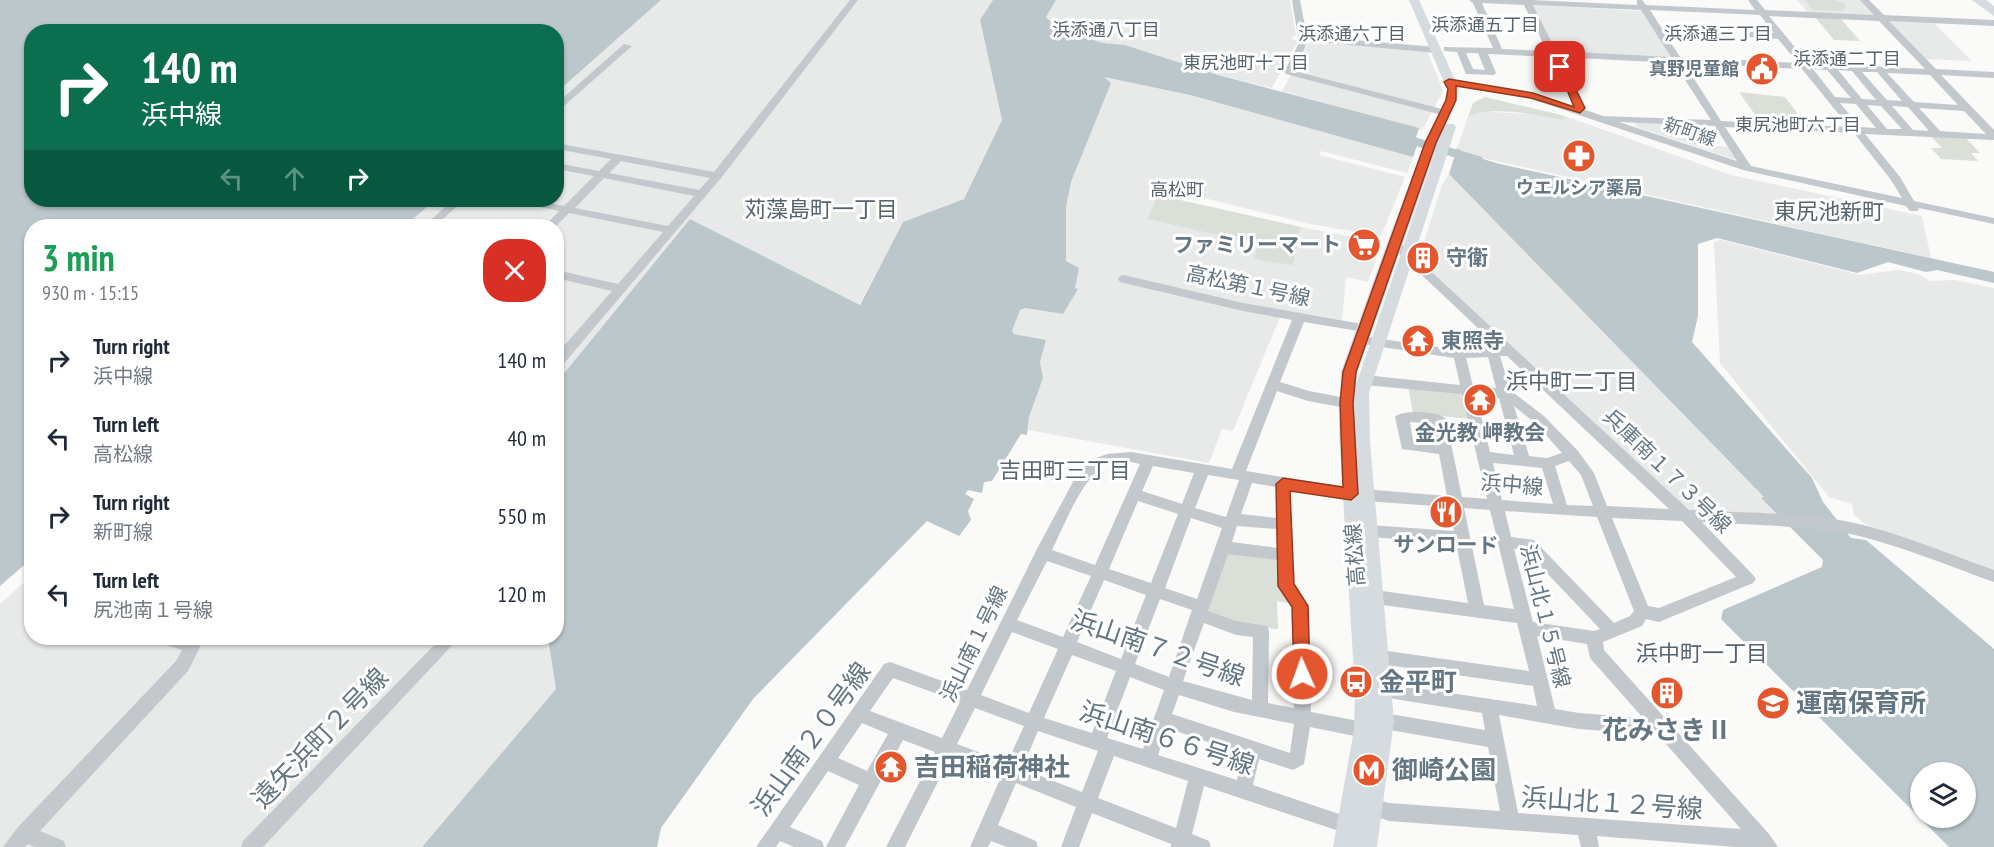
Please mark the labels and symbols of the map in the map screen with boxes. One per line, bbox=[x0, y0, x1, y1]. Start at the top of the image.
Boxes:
district label: 浜添通五丁目 bbox=[1431, 13, 1539, 36]
district label: 浜添通八丁目 bbox=[1052, 18, 1160, 41]
district label: 浜添通六丁目 bbox=[1298, 22, 1406, 45]
district label: 浜添通三丁目 bbox=[1664, 22, 1772, 45]
pin bbox=[1534, 41, 1585, 92]
district label: 浜添通二丁目 bbox=[1793, 47, 1901, 70]
district label: 東尻池町十丁目 bbox=[1183, 51, 1309, 74]
public building icon: 真野児童館 bbox=[1744, 51, 1780, 87]
place label: 真野児童館 bbox=[1649, 57, 1739, 80]
street label: 新町線 bbox=[1661, 112, 1719, 151]
district label: 東尻池町六丁目 bbox=[1735, 113, 1861, 136]
pharmacy icon: ウエルシア薬局 bbox=[1561, 138, 1597, 174]
place label: ウエルシア薬局 bbox=[1516, 176, 1642, 199]
district label: 高松町 bbox=[1150, 178, 1204, 201]
district label: 苅藻島町一丁目 bbox=[744, 195, 898, 223]
district label: 東尻池新町 bbox=[1774, 197, 1884, 225]
supermarket icon: ファミリーマート bbox=[1346, 227, 1382, 263]
place label: ファミリーマート bbox=[1173, 231, 1341, 258]
building icon: 守衛 bbox=[1405, 240, 1441, 276]
place label: 守衛 bbox=[1446, 244, 1488, 271]
street label: 高松第１号線 bbox=[1184, 259, 1313, 312]
temple icon: 東照寺 bbox=[1400, 323, 1436, 359]
place label: 東照寺 bbox=[1441, 327, 1504, 354]
district label: 浜中町二丁目 bbox=[1506, 367, 1638, 395]
temple icon: 金光教 岬教会 bbox=[1462, 382, 1498, 418]
street label: 兵庫南１７３号線 bbox=[1598, 403, 1737, 539]
place label: 金光教 岬教会 bbox=[1415, 419, 1545, 446]
district label: 吉田町三丁目 bbox=[999, 456, 1131, 484]
street label: 浜中線 bbox=[1479, 468, 1545, 501]
restaurant icon: サンロード bbox=[1428, 494, 1464, 530]
street label: 高松線 bbox=[1339, 523, 1370, 587]
place label: サンロード bbox=[1394, 531, 1499, 558]
street label: 浜山北１５号線 bbox=[1515, 541, 1576, 690]
street label: 浜山南１号線 bbox=[934, 581, 1013, 706]
street label: 浜山南７２号線 bbox=[1067, 602, 1250, 693]
district label: 浜中町一丁目 bbox=[1636, 639, 1768, 667]
position arrow bbox=[1270, 642, 1334, 706]
street label: 浜山南２０号線 bbox=[744, 655, 877, 822]
street label: 遠矢浜町２号線 bbox=[245, 661, 395, 815]
bus stop icon: 金平町 bbox=[1338, 664, 1374, 700]
place label: 金平町 bbox=[1379, 665, 1457, 698]
building icon: 花みさきⅡ bbox=[1649, 675, 1685, 711]
school or university icon: 運南保育所 bbox=[1755, 685, 1791, 721]
place label: 運南保育所 bbox=[1796, 686, 1926, 719]
street label: 浜山南６６号線 bbox=[1076, 694, 1259, 781]
place label: 花みさきⅡ bbox=[1602, 713, 1732, 746]
temple icon: 吉田稲荷神社 bbox=[873, 749, 909, 785]
place label: 吉田稲荷神社 bbox=[914, 750, 1070, 783]
metro station icon: 御崎公園 bbox=[1351, 752, 1387, 788]
place label: 御崎公園 bbox=[1392, 753, 1496, 786]
street label: 浜山北１２号線 bbox=[1520, 780, 1704, 825]

